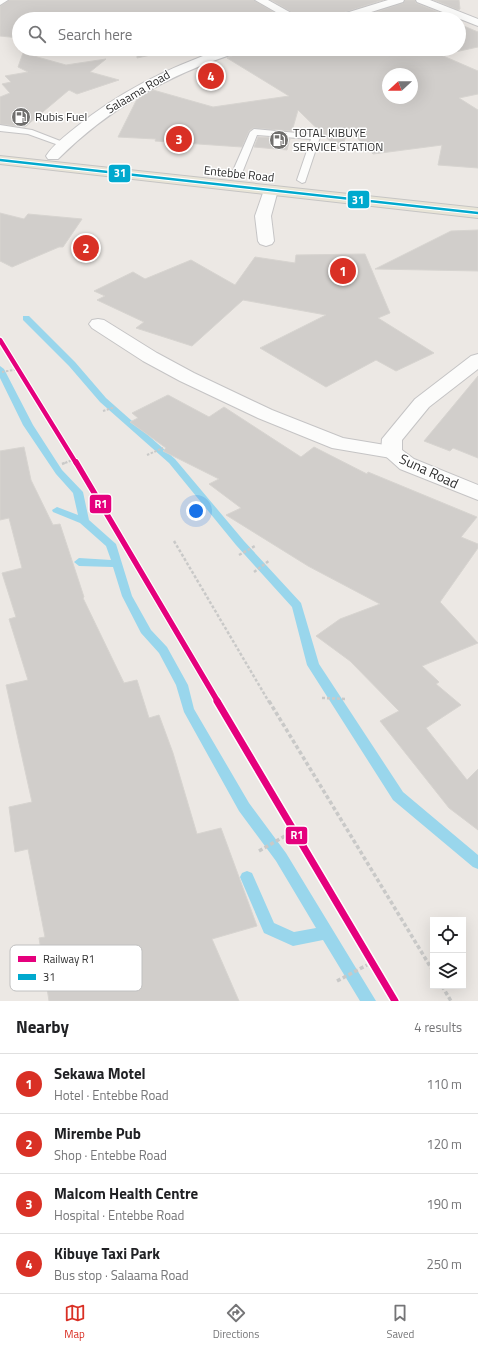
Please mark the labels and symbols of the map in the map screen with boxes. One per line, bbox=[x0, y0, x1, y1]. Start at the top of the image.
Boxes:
pin: 4 bbox=[198, 61, 224, 91]
street label: Salaama Road bbox=[102, 65, 173, 118]
north arrow bbox=[382, 68, 418, 104]
fuel station icon: Rubis Fuel bbox=[10, 106, 32, 128]
place label: Rubis Fuel bbox=[35, 107, 87, 126]
place label: TOTAL KIBUYE SERVICE STATION bbox=[293, 123, 383, 156]
pin: 3 bbox=[166, 124, 192, 154]
fuel station icon: TOTAL KIBUYE SERVICE STATION bbox=[268, 129, 290, 151]
street label: Entebbe Road bbox=[203, 160, 275, 187]
line badge: 31 bbox=[108, 164, 131, 183]
text: 31 bbox=[114, 165, 126, 181]
line badge: 31 bbox=[347, 190, 370, 209]
text: 31 bbox=[352, 192, 364, 208]
pin: 2 bbox=[73, 233, 99, 263]
pin: 1 bbox=[330, 256, 356, 286]
street label: Suna Road bbox=[396, 448, 462, 493]
line badge: R1 bbox=[89, 494, 112, 514]
text: R1 bbox=[95, 496, 107, 512]
your location bbox=[186, 501, 206, 521]
line badge: R1 bbox=[285, 826, 308, 845]
text: R1 bbox=[291, 827, 303, 843]
legend bbox=[10, 945, 142, 991]
text: Railway R1 bbox=[43, 951, 95, 967]
text: 31 bbox=[43, 969, 55, 985]

